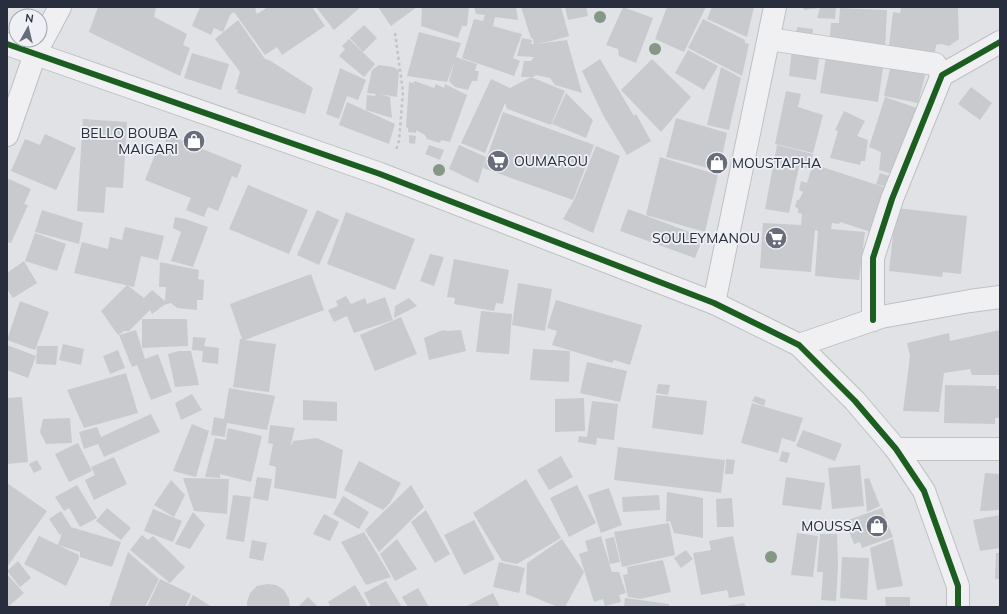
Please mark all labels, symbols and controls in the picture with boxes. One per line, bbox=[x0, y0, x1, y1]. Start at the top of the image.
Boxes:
north arrow bbox=[8, 8, 48, 48]
text: N bbox=[24, 11, 34, 26]
place label: BELLO BOUBA MAIGARI bbox=[81, 124, 179, 158]
shop icon: BELLO BOUBA MAIGARI bbox=[181, 128, 207, 154]
supermarket icon: OUMAROU bbox=[485, 148, 511, 174]
shop icon: MOUSTAPHA bbox=[704, 150, 730, 176]
place label: OUMAROU bbox=[514, 152, 588, 170]
place label: MOUSTAPHA bbox=[732, 154, 822, 172]
supermarket icon: SOULEYMANOU bbox=[763, 225, 789, 251]
place label: SOULEYMANOU bbox=[652, 229, 760, 247]
shop icon: MOUSSA bbox=[864, 513, 890, 539]
place label: MOUSSA bbox=[801, 517, 863, 535]

